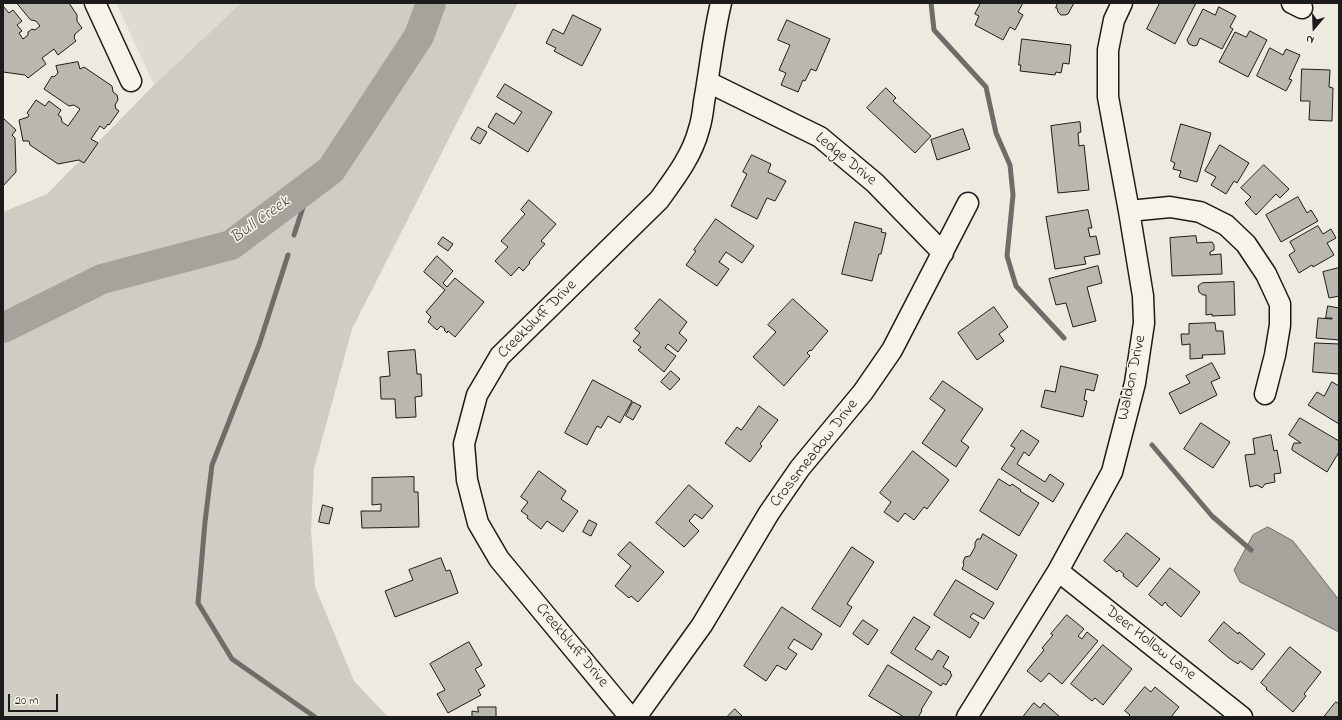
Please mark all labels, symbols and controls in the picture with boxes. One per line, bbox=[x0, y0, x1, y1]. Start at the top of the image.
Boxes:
north arrow bbox=[1294, 8, 1334, 48]
text: N bbox=[1304, 31, 1316, 48]
street label: Ledge Drive bbox=[810, 129, 880, 191]
water label: Bull Creek bbox=[227, 193, 295, 249]
street label: Creekbluff Drive bbox=[495, 277, 581, 363]
street label: Waldon Drive bbox=[1115, 334, 1151, 422]
street label: Crossmeadow Drive bbox=[767, 396, 863, 512]
street label: Creekbluff Drive bbox=[530, 600, 612, 692]
street label: Deer Hollow Lane bbox=[1101, 603, 1199, 685]
scale bar bbox=[10, 686, 60, 712]
text: 20 m bbox=[15, 692, 38, 710]

